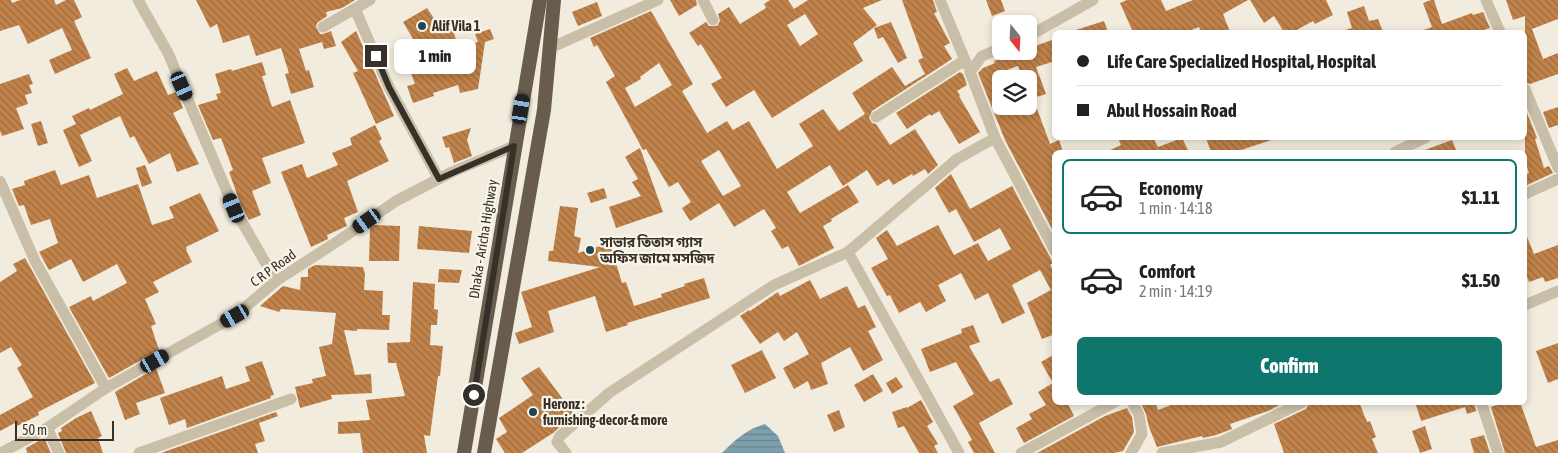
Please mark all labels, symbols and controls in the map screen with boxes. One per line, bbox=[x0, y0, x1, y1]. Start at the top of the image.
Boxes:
north arrow bbox=[992, 15, 1038, 60]
map controls bbox=[992, 15, 1037, 115]
place label: Alif Vila 1 bbox=[431, 18, 481, 34]
marker: Alif Vila 1 bbox=[416, 20, 428, 32]
callout: 1 min bbox=[394, 38, 476, 74]
route end bbox=[365, 45, 387, 67]
text: 1 min bbox=[419, 47, 451, 65]
text: Life Care Specialized Hospital, Hospital bbox=[1107, 50, 1376, 72]
car bbox=[169, 69, 194, 103]
button: layers bbox=[992, 70, 1037, 115]
car bbox=[511, 93, 530, 125]
text: Abul Hossain Road bbox=[1107, 99, 1237, 121]
icon: car bbox=[1079, 174, 1124, 219]
text: Economy bbox=[1139, 177, 1203, 199]
street label: Dhaka - Aricha Highway bbox=[466, 178, 500, 300]
text: $1.11 bbox=[1462, 186, 1500, 208]
car bbox=[221, 191, 246, 225]
text: 1 min · 14:18 bbox=[1139, 199, 1212, 217]
car bbox=[350, 206, 383, 236]
place label: সাভার তিতাস গ্যাস অফিস জামে মসজিদ bbox=[599, 234, 716, 266]
marker: সাভার তিতাস গ্যাস অফিস জামে মসজিদ bbox=[584, 244, 596, 256]
street label: C R P Road bbox=[247, 246, 299, 290]
icon: car bbox=[1079, 257, 1124, 302]
text: Comfort bbox=[1139, 260, 1195, 282]
text: $1.50 bbox=[1462, 269, 1500, 291]
text: 2 min · 14:19 bbox=[1139, 282, 1212, 300]
car bbox=[218, 302, 251, 330]
button: Confirm bbox=[1077, 337, 1502, 395]
car bbox=[138, 347, 171, 375]
route start bbox=[463, 384, 485, 406]
place label: Heronz : furnishing-decor-& more bbox=[542, 396, 668, 428]
marker: Heronz : furnishing-decor-& more bbox=[527, 406, 539, 418]
scale bar bbox=[15, 418, 114, 441]
text: 50 m bbox=[22, 422, 47, 438]

